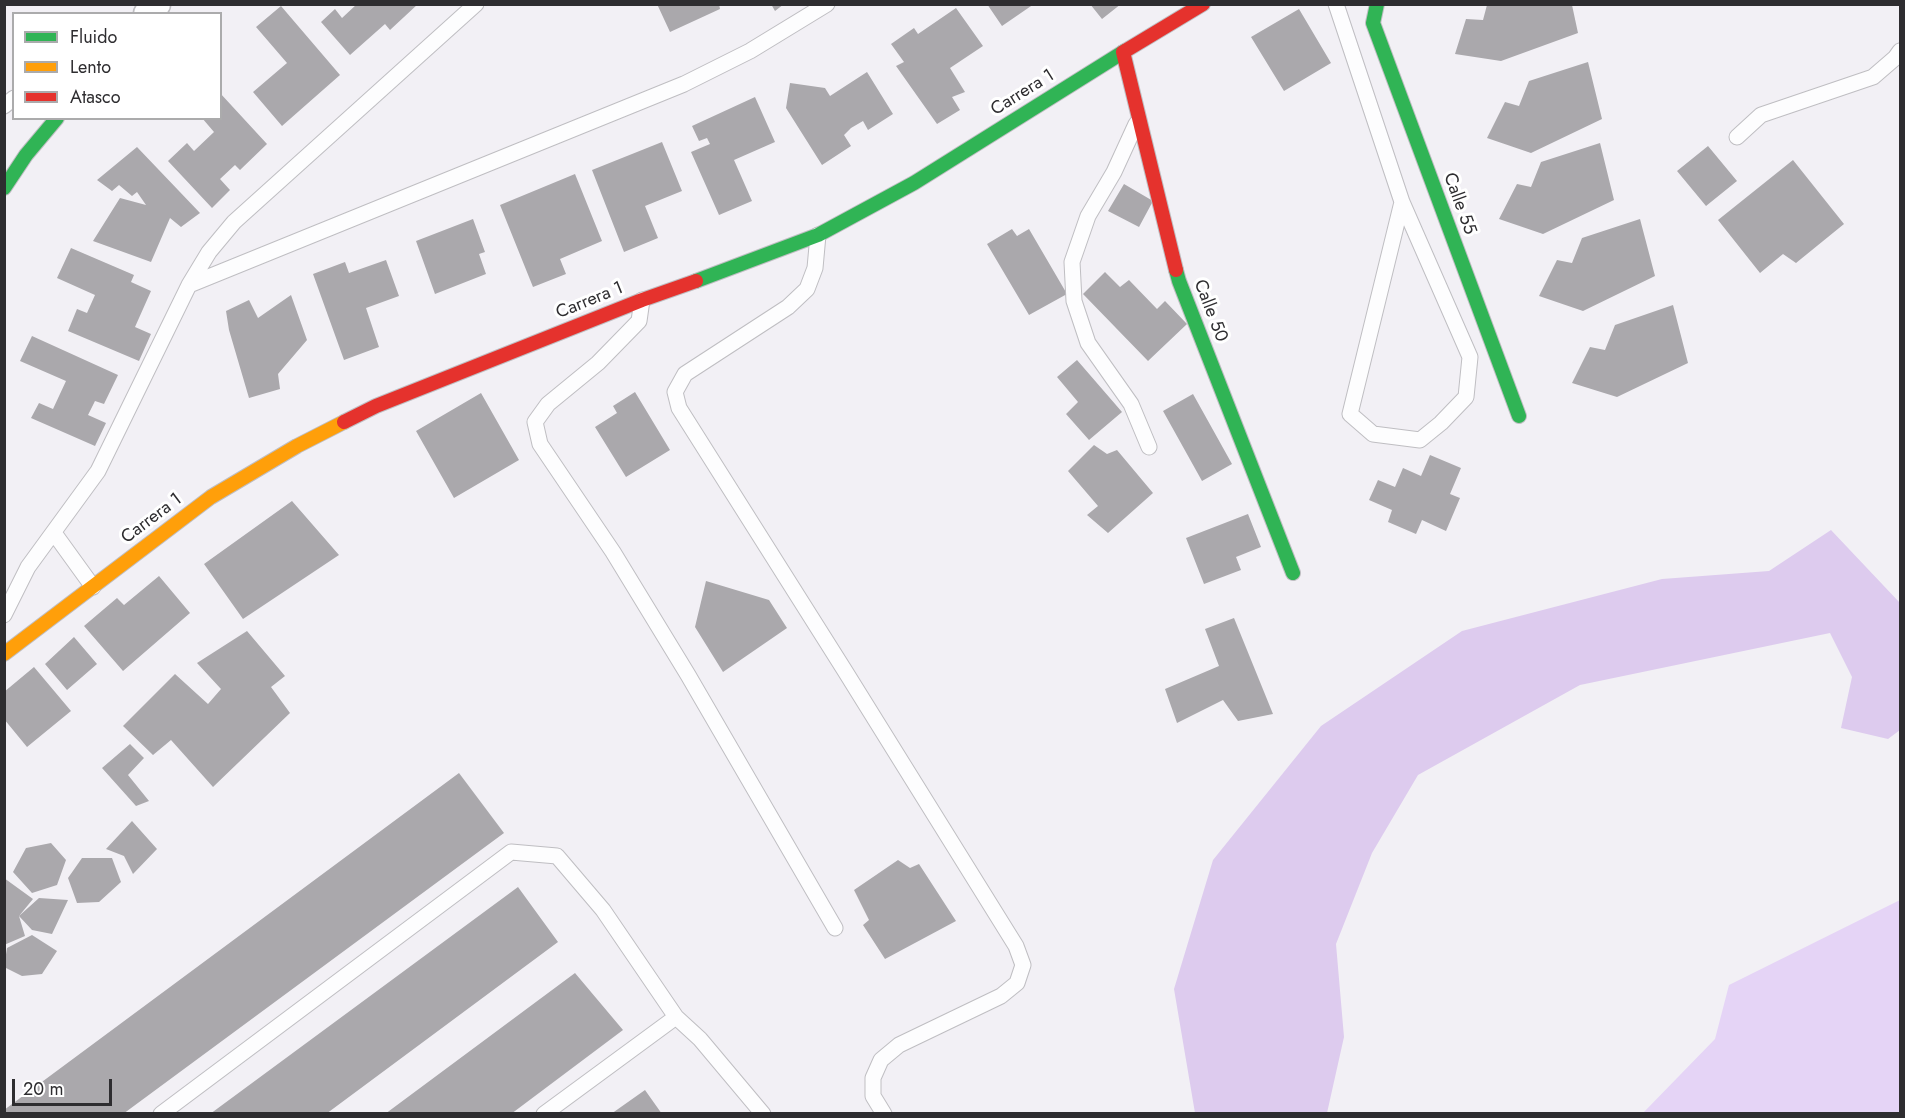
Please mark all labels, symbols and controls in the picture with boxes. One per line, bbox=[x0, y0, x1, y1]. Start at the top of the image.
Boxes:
legend bbox=[12, 12, 222, 120]
text: Fluido bbox=[70, 24, 117, 50]
text: Lento bbox=[70, 54, 111, 80]
street label: Carrera 1 bbox=[987, 65, 1059, 121]
text: Atasco bbox=[70, 84, 121, 110]
street label: Calle 55 bbox=[1438, 170, 1480, 238]
street label: Calle 50 bbox=[1188, 277, 1232, 345]
street label: Carrera 1 bbox=[553, 278, 627, 324]
street label: Carrera 1 bbox=[117, 489, 187, 549]
scale bar bbox=[15, 1067, 116, 1105]
text: 20 m bbox=[23, 1076, 63, 1102]

